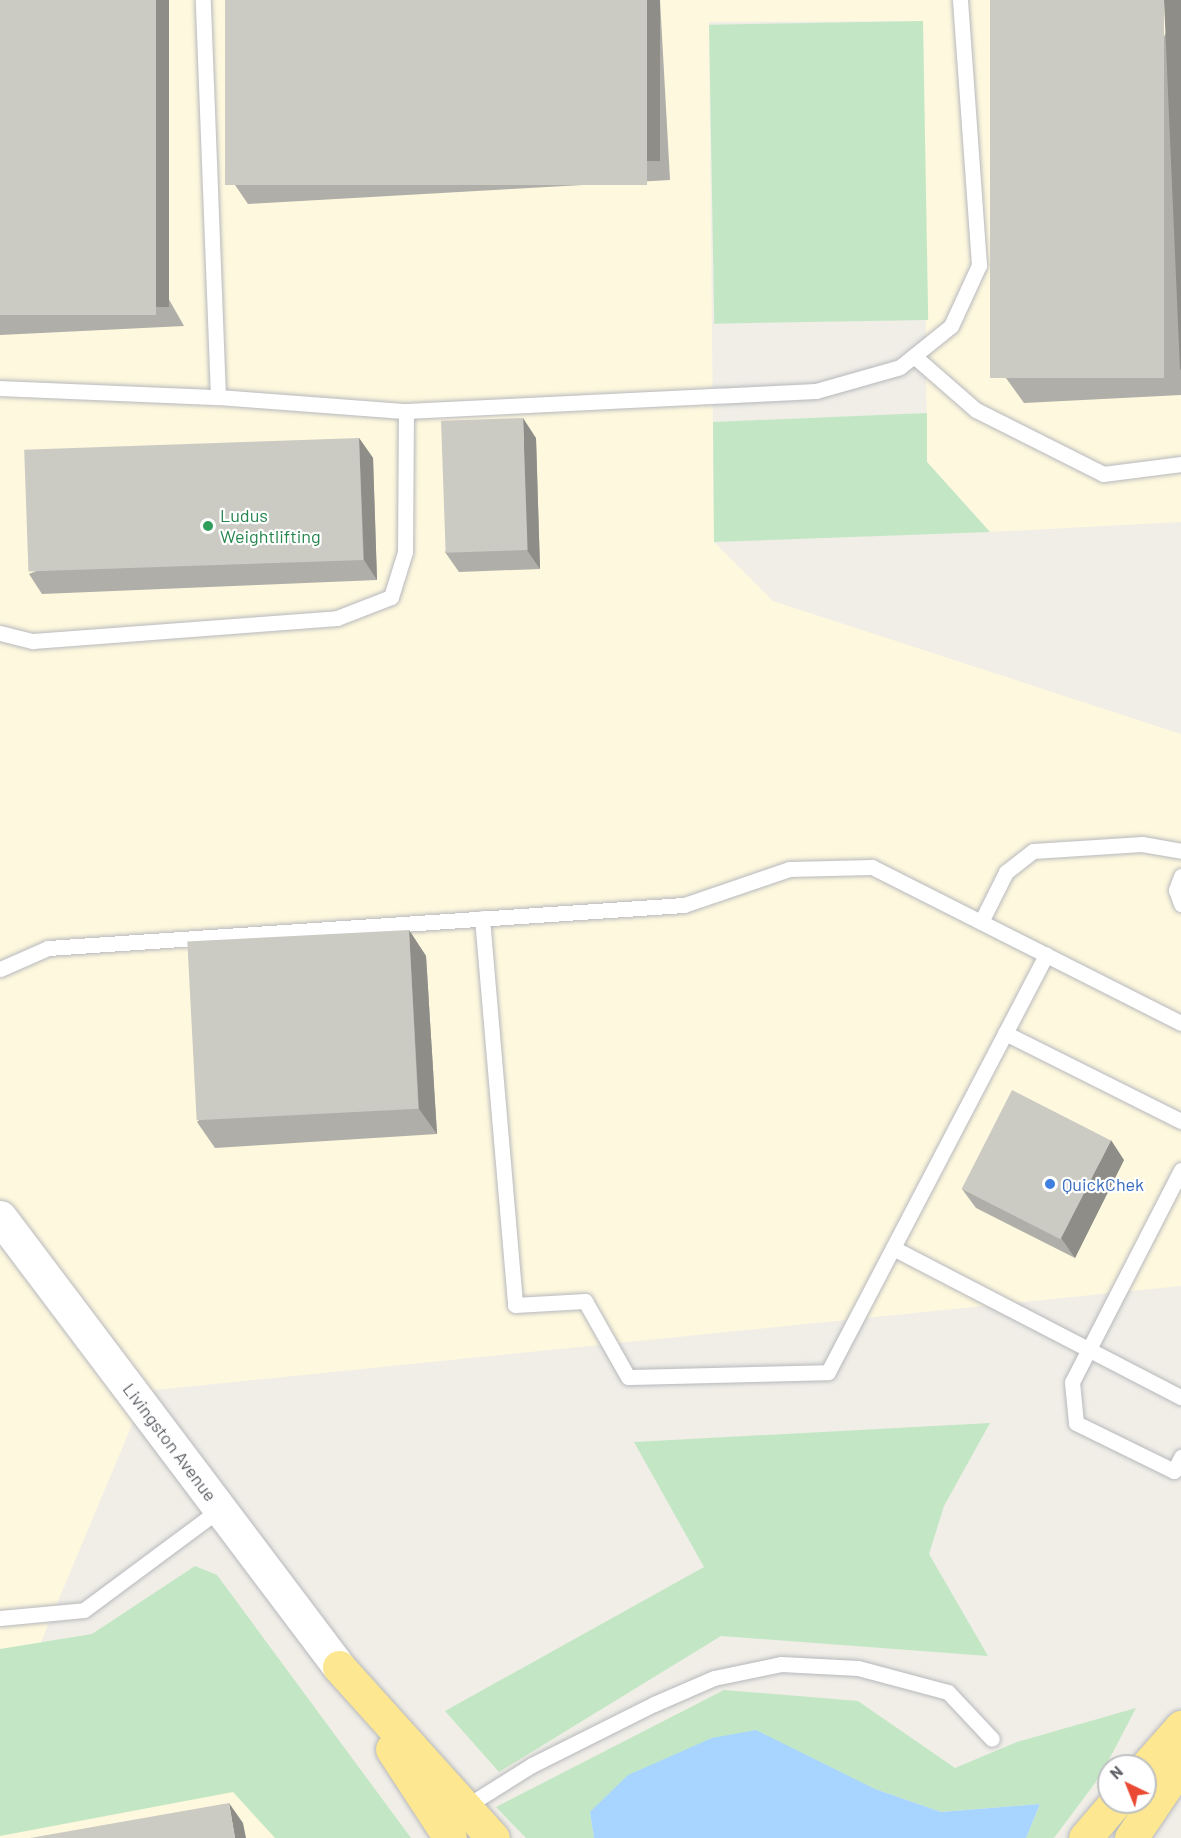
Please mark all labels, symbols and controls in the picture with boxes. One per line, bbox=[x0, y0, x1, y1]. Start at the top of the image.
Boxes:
place label: Ludus Weightlifting bbox=[220, 505, 321, 548]
marker: Ludus Weightlifting bbox=[201, 519, 215, 533]
place label: QuickChek bbox=[1062, 1173, 1144, 1195]
marker: QuickChek bbox=[1043, 1177, 1057, 1191]
street label: Livingston Avenue bbox=[119, 1379, 221, 1505]
north arrow bbox=[1097, 1754, 1157, 1814]
text: N bbox=[1105, 1761, 1126, 1783]

